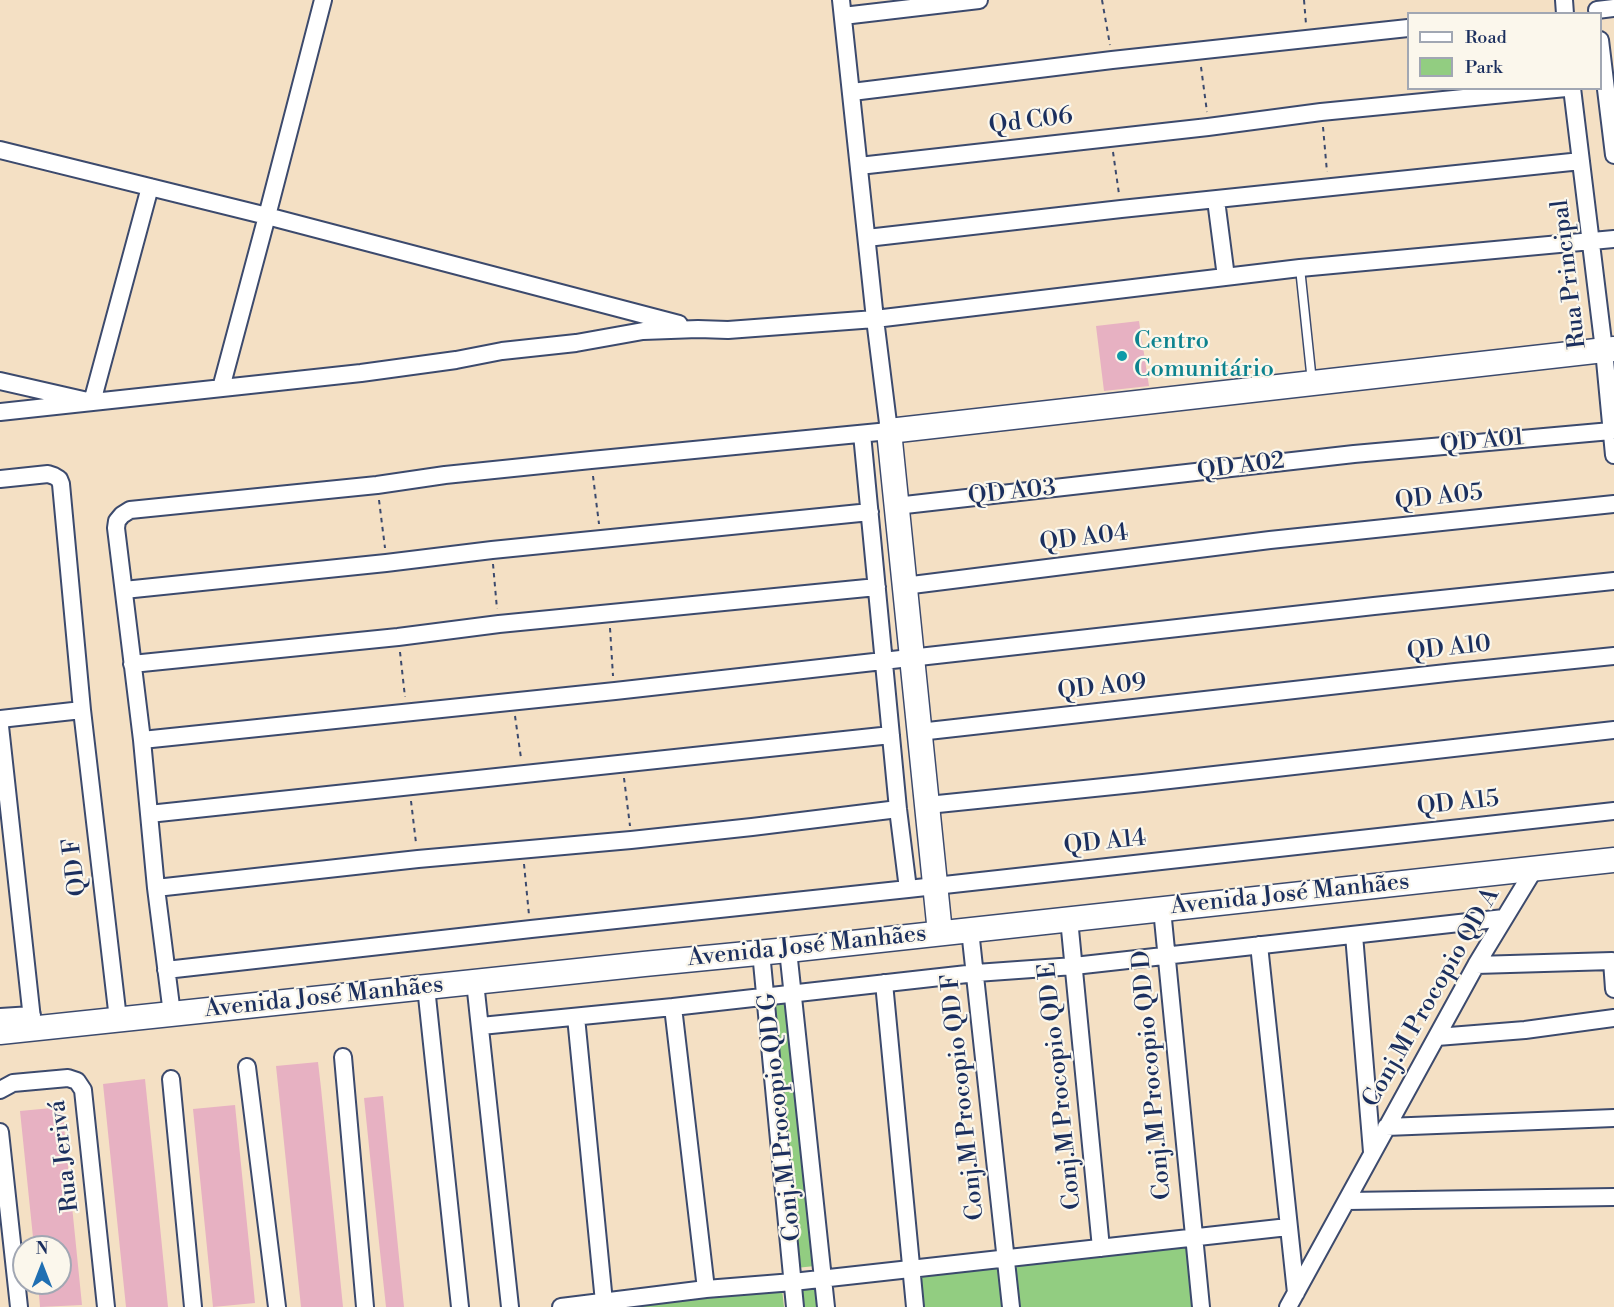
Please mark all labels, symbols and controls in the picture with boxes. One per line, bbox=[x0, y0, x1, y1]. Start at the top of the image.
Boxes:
legend bbox=[1407, 12, 1602, 90]
text: Road bbox=[1465, 26, 1507, 49]
text: Park bbox=[1465, 56, 1502, 79]
street label: Qd C06 bbox=[987, 103, 1075, 141]
street label: Rua Principal bbox=[1547, 198, 1593, 350]
place label: Centro Comunitário bbox=[1134, 328, 1274, 384]
marker: Centro Comunitário bbox=[1115, 349, 1129, 363]
street label: QD A01 bbox=[1439, 424, 1525, 460]
street label: QD A02 bbox=[1196, 447, 1286, 487]
street label: QD A03 bbox=[967, 474, 1057, 512]
street label: QD A05 bbox=[1394, 479, 1484, 517]
street label: QD A04 bbox=[1038, 519, 1130, 559]
street label: QD A10 bbox=[1406, 630, 1492, 668]
street label: QD A09 bbox=[1056, 669, 1148, 707]
street label: QD A15 bbox=[1416, 785, 1500, 823]
street label: QD A14 bbox=[1062, 824, 1148, 862]
street label: QD F bbox=[58, 836, 94, 898]
street label: Avenida José Manhães bbox=[1169, 868, 1411, 922]
street label: Conj.M Procopio QD A bbox=[1357, 883, 1507, 1113]
street label: Avenida José Manhães bbox=[686, 920, 928, 974]
street label: Conj.M Procopio QD D bbox=[1128, 949, 1178, 1201]
street label: Conj.M Procopio QD E bbox=[1034, 961, 1088, 1211]
street label: Avenida José Manhães bbox=[203, 971, 445, 1025]
street label: Conj.M Procopio QD F bbox=[937, 972, 991, 1222]
street label: Conj.M Procopio QD G bbox=[754, 991, 808, 1243]
street label: Rua Jerivá bbox=[44, 1098, 86, 1214]
north arrow bbox=[12, 1235, 72, 1295]
text: N bbox=[36, 1239, 48, 1259]

